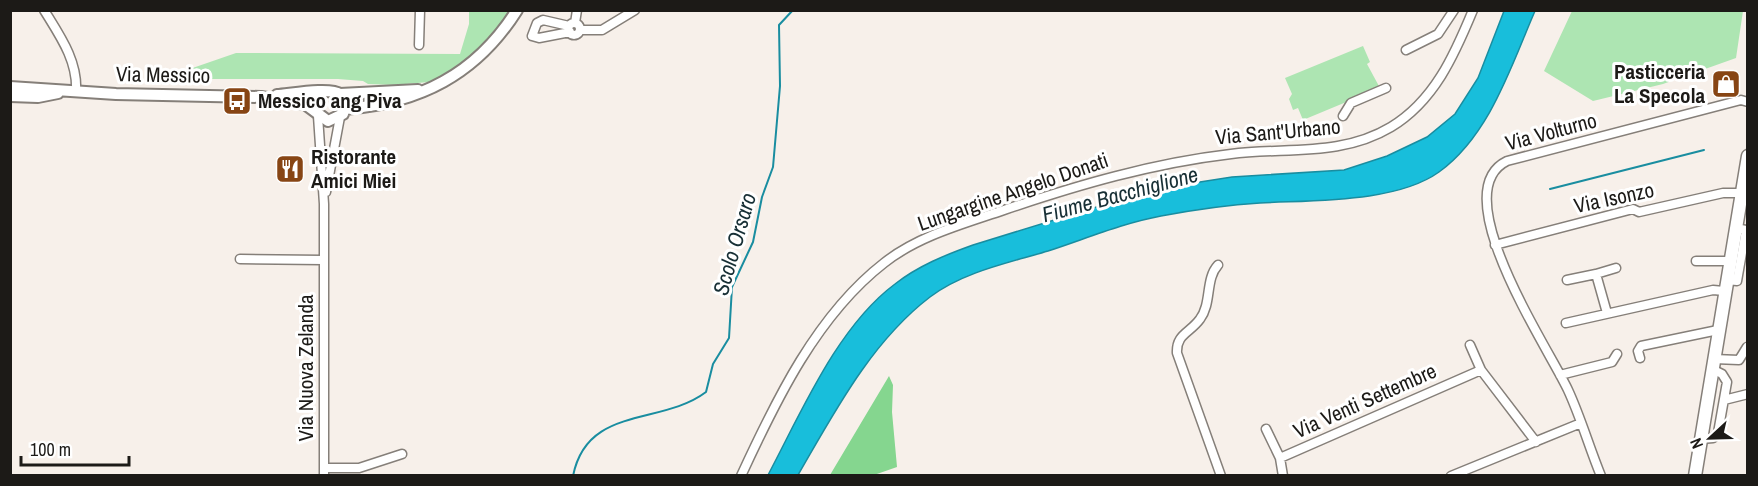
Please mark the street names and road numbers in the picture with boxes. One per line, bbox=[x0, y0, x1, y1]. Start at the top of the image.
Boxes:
street label: Via Messico bbox=[116, 59, 210, 90]
street label: Via Volturno bbox=[1502, 105, 1600, 158]
street label: Via Sant'Urbano bbox=[1214, 112, 1342, 151]
street label: Lungargine Angelo Donati bbox=[914, 145, 1112, 238]
street label: Via Isonzo bbox=[1571, 175, 1657, 220]
street label: Via Nuova Zelanda bbox=[291, 294, 320, 442]
street label: Via Venti Settembre bbox=[1289, 356, 1441, 445]

